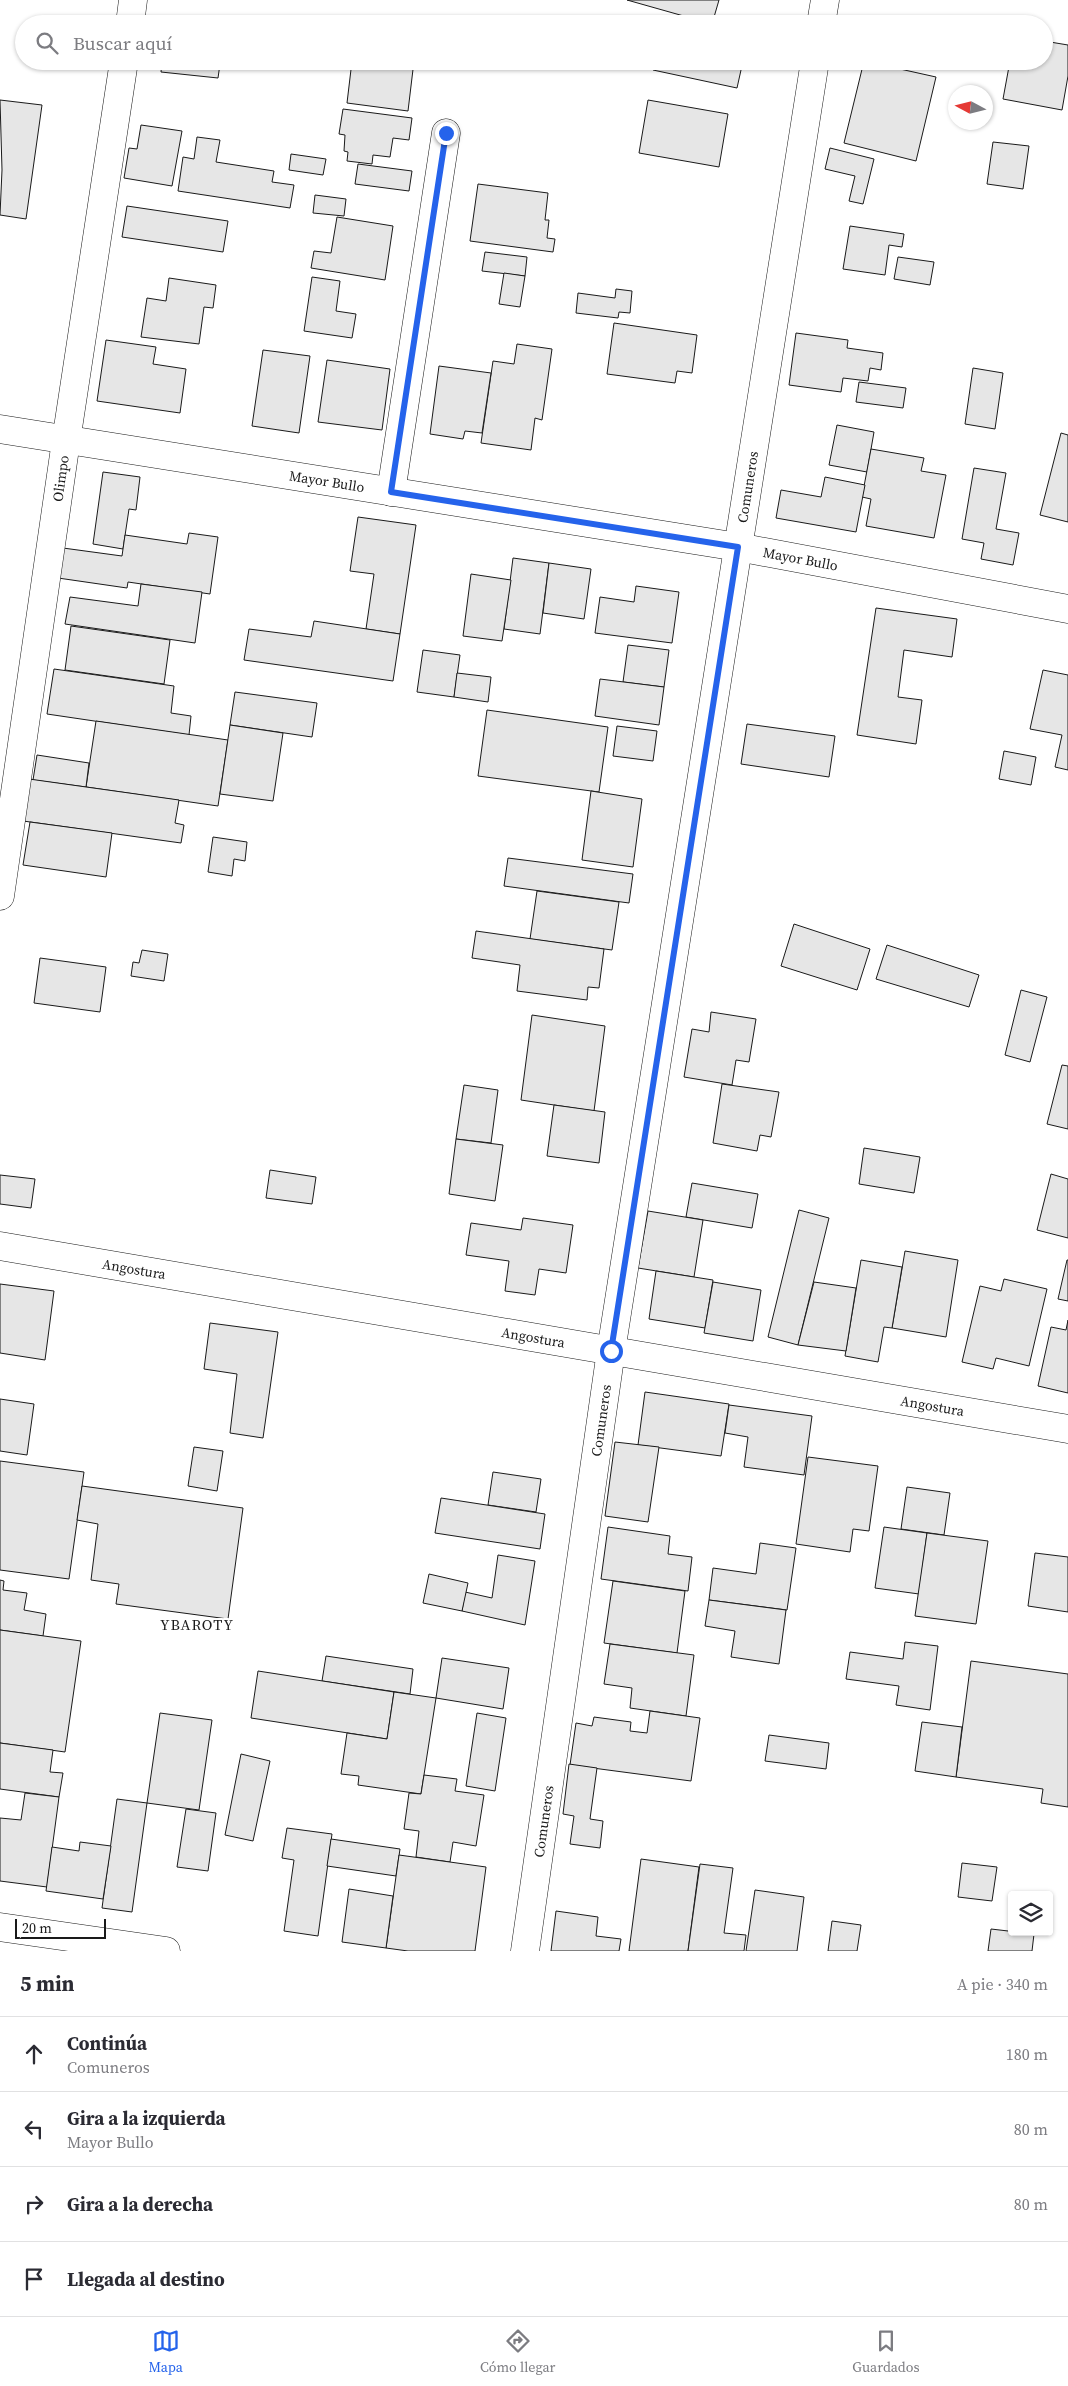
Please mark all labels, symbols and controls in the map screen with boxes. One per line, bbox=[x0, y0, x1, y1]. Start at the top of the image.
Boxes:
search box bbox=[15, 15, 1053, 70]
icon: search bbox=[33, 29, 61, 57]
text: Buscar aquí bbox=[73, 30, 172, 56]
north arrow bbox=[948, 85, 993, 130]
route end bbox=[435, 122, 458, 145]
street label: Comuneros bbox=[732, 450, 763, 524]
street label: Olimpo bbox=[47, 454, 74, 503]
street label: Mayor Bullo bbox=[288, 465, 366, 497]
street label: Mayor Bullo bbox=[761, 542, 840, 576]
street label: Angostura bbox=[101, 1254, 168, 1284]
street label: Angostura bbox=[500, 1322, 567, 1353]
route start bbox=[600, 1340, 623, 1363]
street label: Comuneros bbox=[586, 1383, 616, 1458]
street label: Angostura bbox=[899, 1390, 967, 1421]
district label: YBAROTY bbox=[160, 1614, 234, 1635]
street label: Comuneros bbox=[529, 1784, 559, 1859]
map controls bbox=[1008, 1891, 1053, 1936]
button: layers bbox=[1008, 1891, 1053, 1936]
scale bar bbox=[15, 1916, 106, 1939]
text: 20 m bbox=[22, 1918, 52, 1938]
text: 5 min bbox=[20, 1969, 75, 1998]
text: A pie · 340 m bbox=[957, 1973, 1048, 1995]
text: Continúa bbox=[67, 2030, 147, 2056]
icon: ahead bbox=[20, 2040, 48, 2068]
text: 180 m bbox=[1006, 2043, 1048, 2065]
text: Comuneros bbox=[67, 2056, 150, 2078]
text: Gira a la izquierda bbox=[67, 2105, 226, 2131]
icon: left bbox=[20, 2115, 48, 2143]
text: 80 m bbox=[1014, 2118, 1048, 2140]
text: Mayor Bullo bbox=[67, 2131, 154, 2153]
icon: right bbox=[20, 2190, 48, 2218]
text: Gira a la derecha bbox=[67, 2191, 213, 2217]
text: 80 m bbox=[1014, 2193, 1048, 2215]
icon: arrive bbox=[20, 2265, 48, 2293]
text: Llegada al destino bbox=[67, 2266, 225, 2292]
tab: Mapa bbox=[148, 2327, 183, 2377]
tab: Cómo llegar bbox=[480, 2327, 555, 2377]
tab: Guardados bbox=[852, 2327, 920, 2377]

